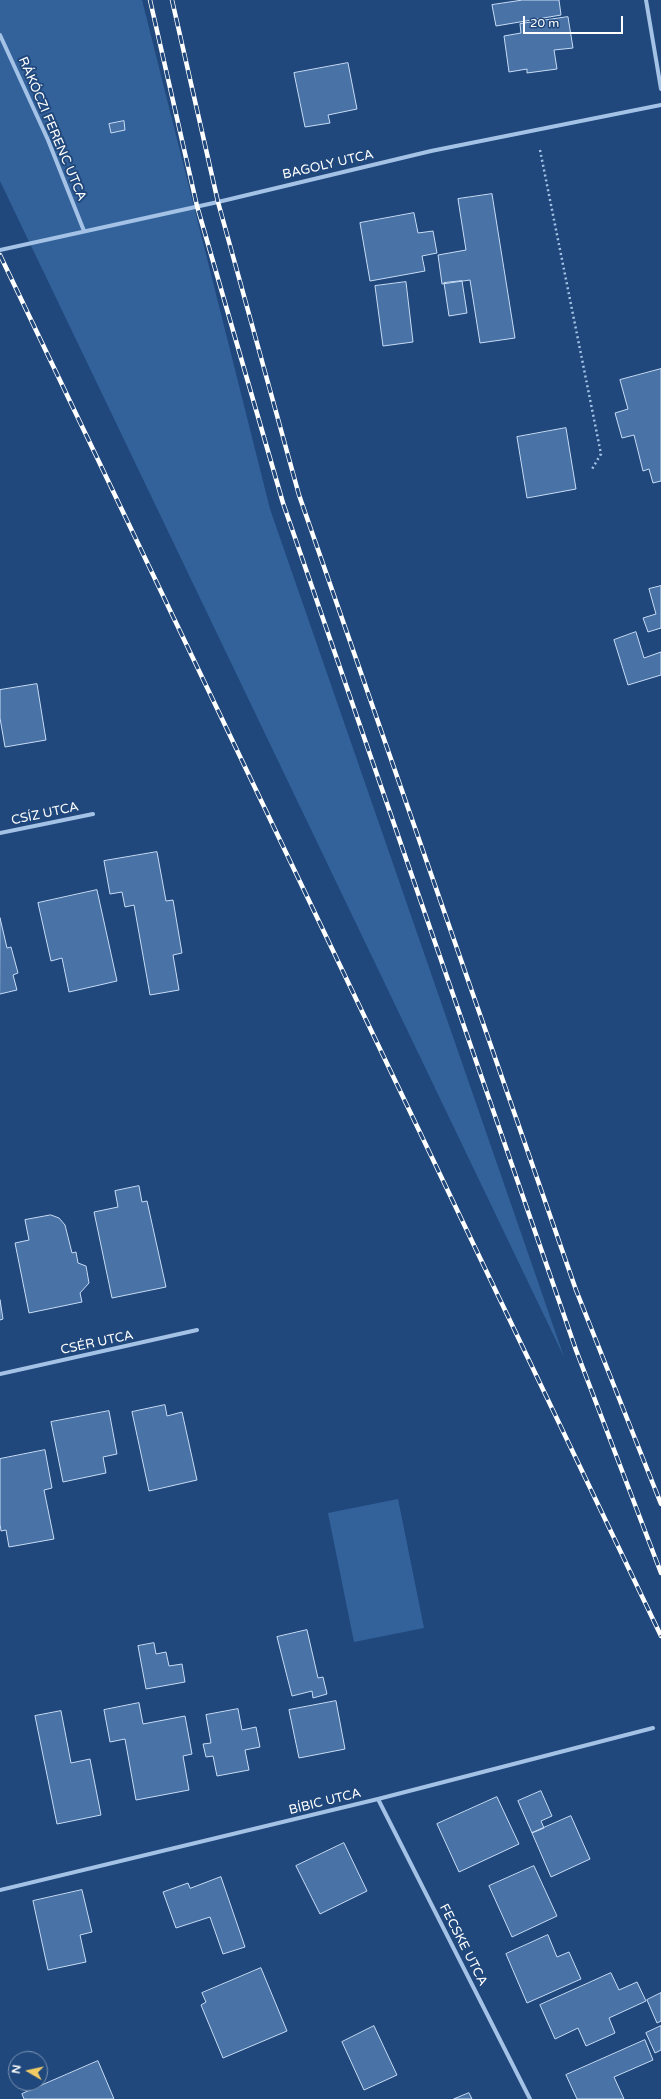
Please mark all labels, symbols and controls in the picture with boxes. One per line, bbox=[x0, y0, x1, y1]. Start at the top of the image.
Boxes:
scale bar bbox=[525, 8, 625, 34]
text: 20 m bbox=[530, 16, 559, 30]
street label: RÁKÓCZI FERENC UTCA bbox=[15, 55, 89, 203]
street label: BAGOLY UTCA bbox=[281, 147, 375, 183]
street label: CSÍZ UTCA bbox=[10, 799, 80, 829]
street label: CSÉR UTCA bbox=[59, 1328, 135, 1358]
street label: BÍBIC UTCA bbox=[287, 1785, 363, 1819]
street label: FECSKE UTCA bbox=[436, 1901, 490, 1989]
north arrow bbox=[8, 2051, 48, 2091]
text: N bbox=[10, 2064, 24, 2075]

